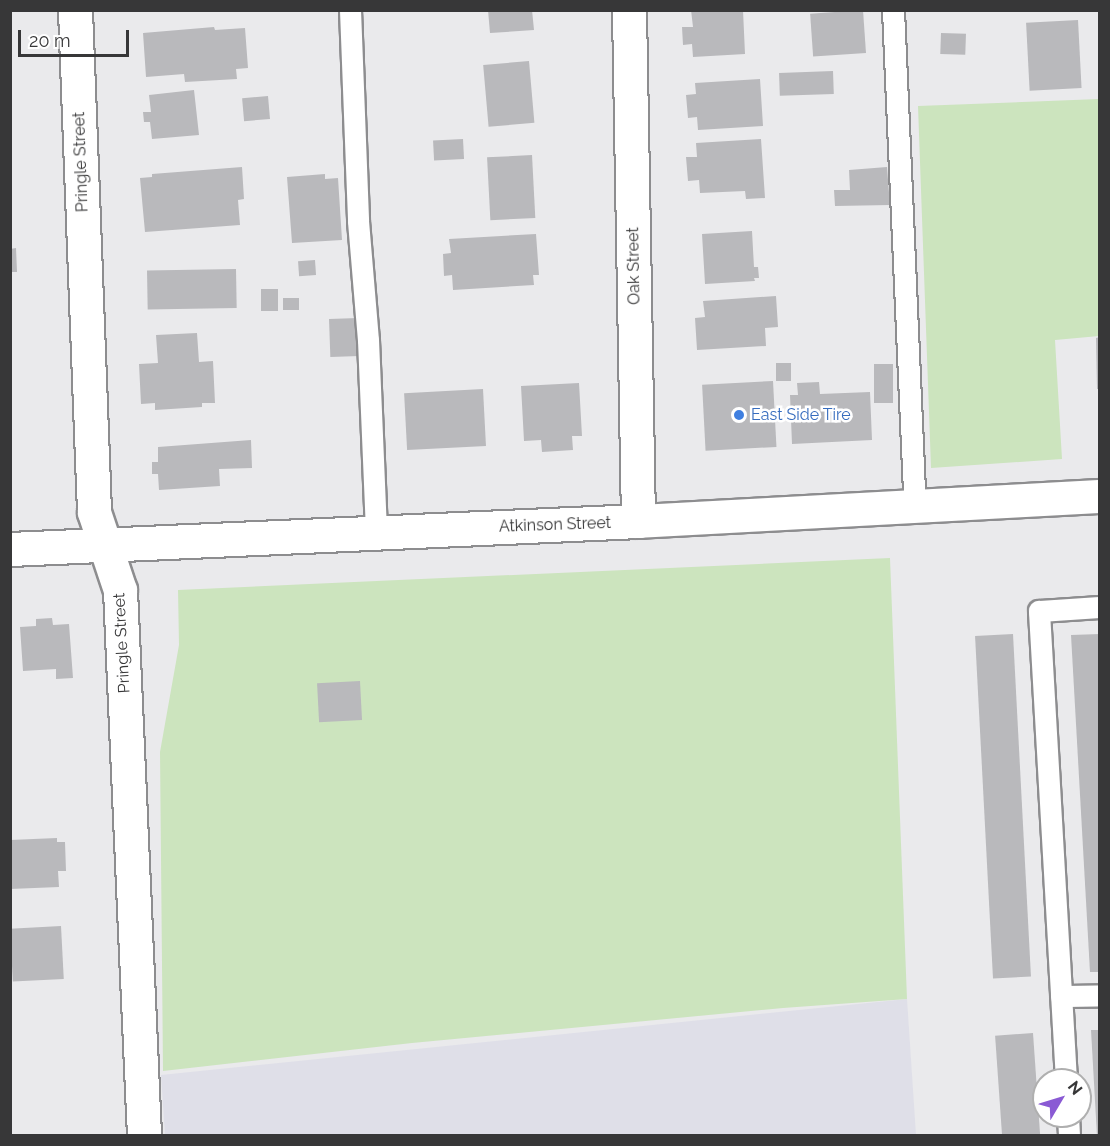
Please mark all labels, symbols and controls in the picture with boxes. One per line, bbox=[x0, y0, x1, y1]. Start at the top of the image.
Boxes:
scale bar bbox=[21, 18, 132, 56]
text: 20 m bbox=[29, 30, 71, 51]
street label: Pringle Street bbox=[70, 111, 92, 213]
street label: Oak Street bbox=[624, 227, 644, 305]
place label: East Side Tire bbox=[751, 405, 851, 425]
marker: East Side Tire bbox=[732, 408, 746, 422]
street label: Atkinson Street bbox=[499, 513, 611, 537]
street label: Pringle Street bbox=[110, 592, 134, 694]
north arrow bbox=[1032, 1068, 1092, 1128]
text: N bbox=[1064, 1077, 1086, 1099]

